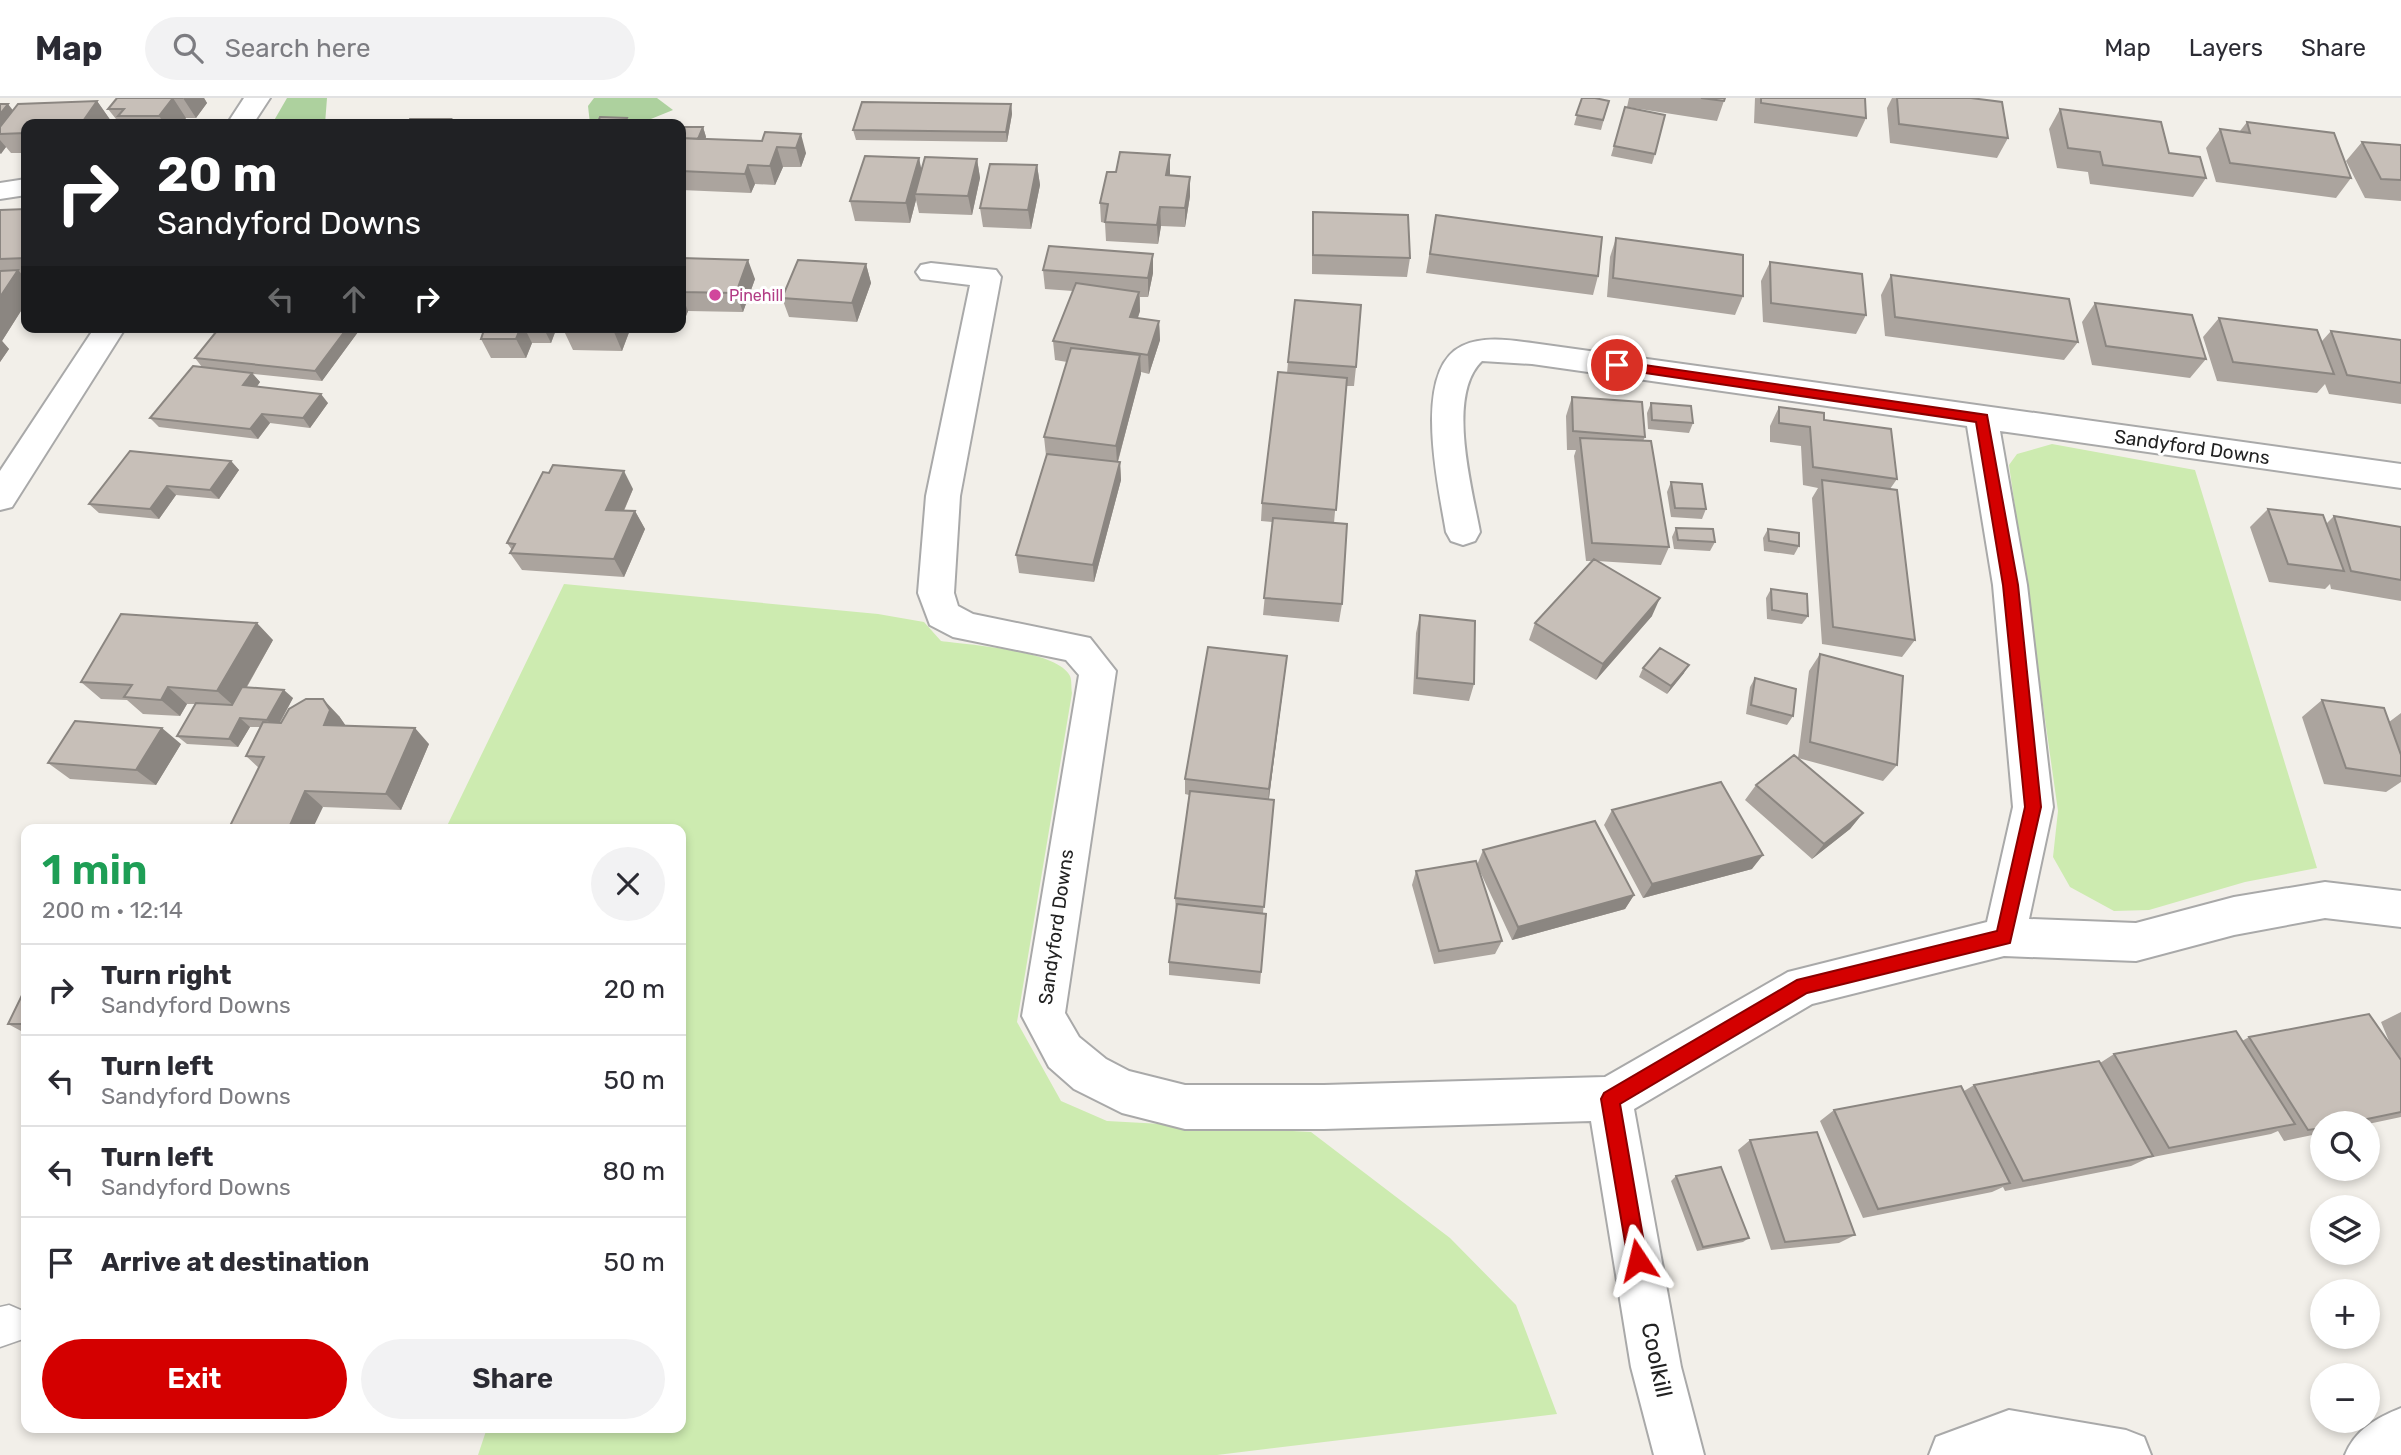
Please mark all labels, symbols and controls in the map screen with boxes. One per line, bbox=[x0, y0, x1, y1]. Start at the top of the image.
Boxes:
search box bbox=[145, 17, 635, 80]
text: Map bbox=[35, 29, 103, 68]
icon: search bbox=[169, 29, 207, 67]
text: Search here bbox=[225, 33, 370, 64]
text: Map bbox=[2104, 34, 2151, 62]
text: Layers bbox=[2189, 34, 2263, 62]
text: Share bbox=[2301, 34, 2366, 62]
text: 20 m bbox=[157, 145, 278, 203]
icon: right bbox=[42, 147, 133, 238]
text: Sandyford Downs bbox=[157, 204, 421, 242]
icon: left bbox=[262, 280, 300, 318]
icon: ahead bbox=[335, 280, 373, 318]
icon: right bbox=[408, 280, 446, 318]
place label: Pinehill bbox=[729, 286, 783, 305]
marker: Pinehill bbox=[707, 287, 723, 303]
pin bbox=[1587, 335, 1647, 395]
icon: arrive bbox=[1598, 346, 1636, 384]
street label: Sandyford Downs bbox=[2113, 425, 2271, 469]
text: 1 min bbox=[42, 845, 148, 895]
button: close bbox=[591, 847, 665, 921]
street label: Sandyford Downs bbox=[1034, 848, 1078, 1006]
text: 200 m · 12:14 bbox=[42, 896, 183, 924]
text: Turn right bbox=[101, 960, 231, 991]
icon: right bbox=[42, 971, 80, 1009]
text: 20 m bbox=[604, 974, 665, 1005]
text: Sandyford Downs bbox=[101, 991, 291, 1019]
text: Turn left bbox=[101, 1051, 213, 1082]
icon: left bbox=[42, 1062, 80, 1100]
text: 50 m bbox=[604, 1065, 665, 1096]
text: Sandyford Downs bbox=[101, 1082, 291, 1110]
map controls bbox=[2310, 1111, 2380, 1433]
button: search bbox=[2310, 1111, 2380, 1181]
text: Turn left bbox=[101, 1142, 213, 1173]
icon: left bbox=[42, 1153, 80, 1191]
text: 80 m bbox=[602, 1156, 665, 1187]
text: Sandyford Downs bbox=[101, 1173, 291, 1201]
button: layers bbox=[2310, 1195, 2380, 1265]
position arrow bbox=[1601, 1223, 1675, 1297]
icon: arrive bbox=[42, 1244, 80, 1282]
text: Arrive at destination bbox=[101, 1247, 369, 1278]
text: 50 m bbox=[604, 1247, 665, 1278]
button: + bbox=[2310, 1279, 2380, 1349]
street label: Coolkill bbox=[1635, 1320, 1679, 1400]
button: Exit bbox=[42, 1339, 347, 1419]
button: Share bbox=[361, 1339, 665, 1419]
button: − bbox=[2310, 1363, 2380, 1433]

